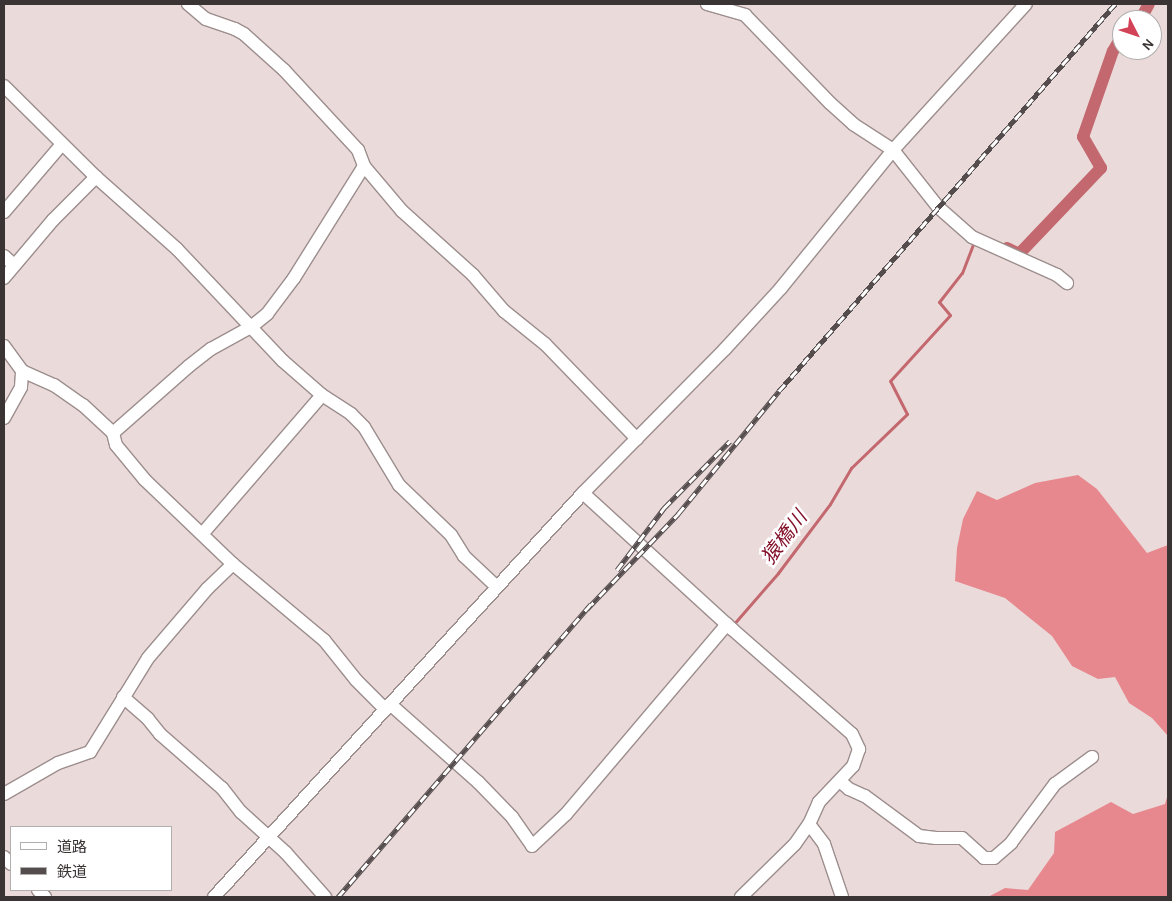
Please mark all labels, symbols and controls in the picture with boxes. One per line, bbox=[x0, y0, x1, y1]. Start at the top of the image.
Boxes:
north arrow bbox=[1112, 10, 1162, 60]
text: N bbox=[1139, 36, 1156, 52]
water label: 猿橋川 bbox=[757, 507, 813, 569]
legend bbox=[10, 826, 172, 891]
text: 道路 bbox=[57, 840, 87, 855]
text: 鉄道 bbox=[57, 865, 87, 880]

